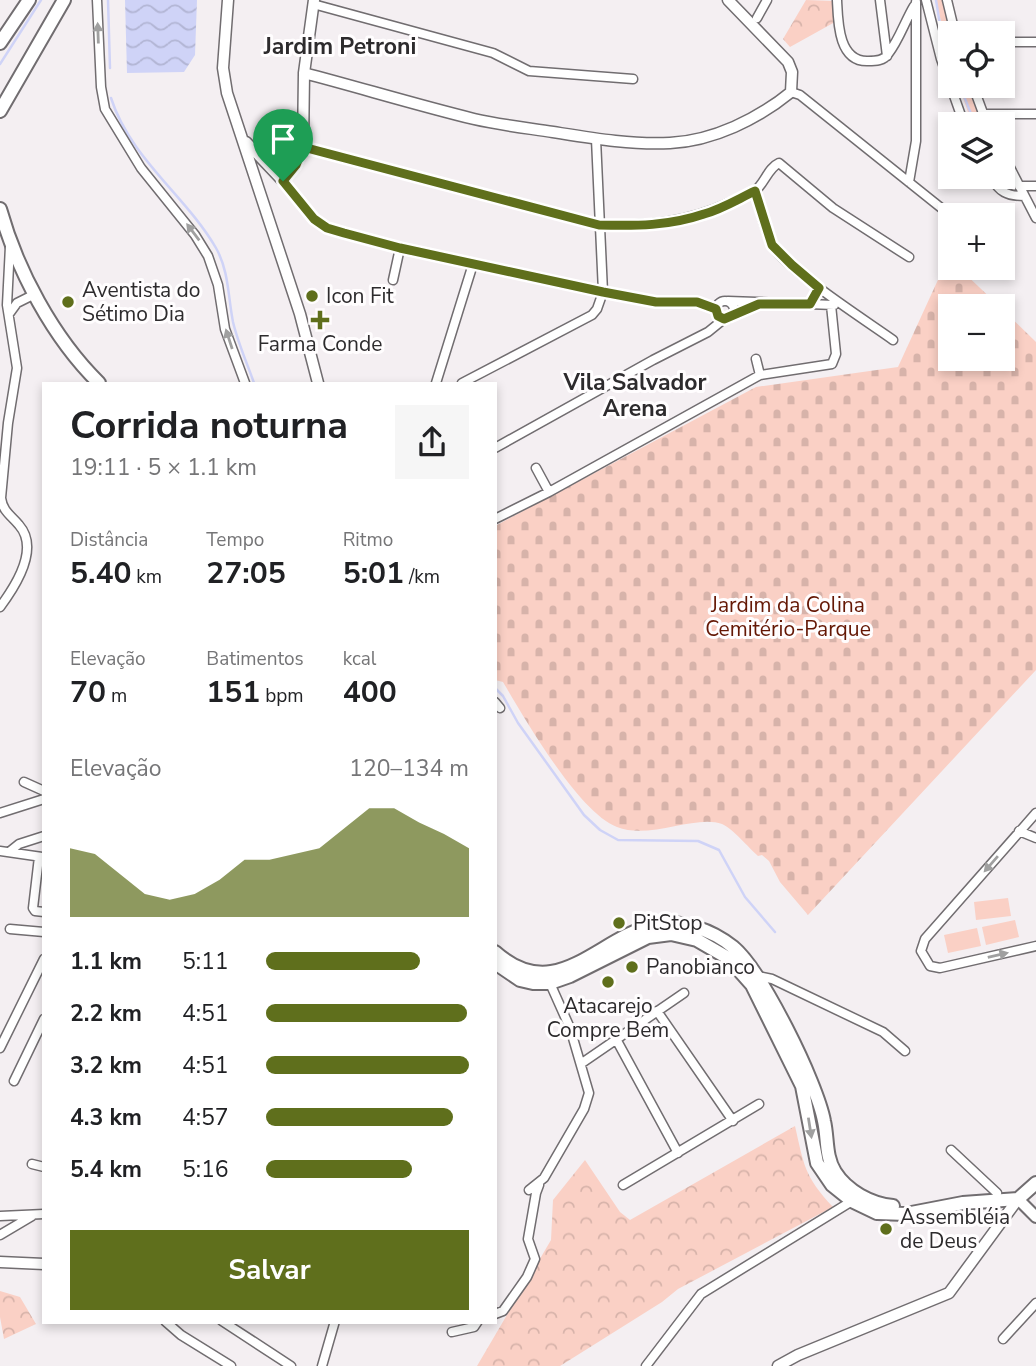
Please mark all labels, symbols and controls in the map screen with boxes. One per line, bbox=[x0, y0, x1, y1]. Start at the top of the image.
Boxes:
map controls bbox=[938, 21, 1015, 371]
button: locate bbox=[938, 21, 1015, 98]
one-way arrow bbox=[93, 22, 104, 44]
district label: Jardim Petroni bbox=[263, 31, 416, 62]
pin bbox=[253, 109, 313, 181]
button: layers bbox=[938, 112, 1015, 189]
icon: arrive bbox=[264, 120, 302, 158]
button: + bbox=[938, 203, 1015, 280]
one-way arrow bbox=[186, 223, 200, 241]
place label: Aventista do Sétimo Dia bbox=[82, 276, 201, 328]
place label: Icon Fit bbox=[326, 282, 394, 310]
marker: Icon Fit bbox=[304, 288, 320, 304]
marker: Aventista do Sétimo Dia bbox=[60, 294, 76, 310]
button: − bbox=[938, 294, 1015, 371]
marker: Farma Conde bbox=[312, 312, 328, 328]
one-way arrow bbox=[223, 329, 234, 350]
place label: Farma Conde bbox=[258, 330, 382, 358]
district label: Vila Salvador Arena bbox=[562, 367, 707, 424]
text: Corrida noturna bbox=[70, 400, 348, 451]
button: share bbox=[395, 405, 469, 479]
text: 19:11 · 5 × 1.1 km bbox=[70, 452, 257, 483]
text: Distância bbox=[70, 527, 148, 553]
text: Tempo bbox=[206, 527, 264, 553]
text: Ritmo bbox=[343, 527, 393, 553]
text: 5.40 bbox=[70, 553, 131, 594]
text: 27:05 bbox=[206, 553, 286, 594]
text: 5:01 bbox=[343, 553, 404, 594]
text: km bbox=[131, 564, 162, 590]
text: /km bbox=[404, 564, 440, 590]
park label: Jardim da Colina Cemitério-Parque bbox=[705, 591, 871, 643]
text: Elevação bbox=[70, 646, 146, 672]
text: Batimentos bbox=[206, 646, 304, 672]
text: kcal bbox=[343, 646, 376, 672]
text: 70 bbox=[70, 672, 106, 713]
text: 151 bbox=[206, 672, 260, 713]
text: 400 bbox=[343, 672, 397, 713]
text: m bbox=[106, 683, 127, 709]
text: bpm bbox=[260, 683, 304, 709]
text: Elevação bbox=[70, 753, 162, 784]
text: 120–134 m bbox=[349, 753, 469, 784]
one-way arrow bbox=[983, 855, 999, 873]
place label: PitStop bbox=[633, 909, 703, 937]
marker: PitStop bbox=[611, 915, 627, 931]
text: 1.1 km bbox=[70, 946, 142, 977]
text: 5:11 bbox=[182, 946, 229, 977]
one-way arrow bbox=[987, 949, 1009, 960]
place label: Panobianco bbox=[646, 953, 755, 981]
marker: Panobianco bbox=[624, 959, 640, 975]
marker: Atacarejo Compre Bem bbox=[600, 974, 616, 990]
place label: Atacarejo Compre Bem bbox=[547, 992, 669, 1044]
text: 2.2 km bbox=[70, 998, 142, 1029]
text: 4:51 bbox=[182, 998, 229, 1029]
text: 3.2 km bbox=[70, 1050, 142, 1081]
text: 4:51 bbox=[182, 1050, 229, 1081]
text: 4.3 km bbox=[70, 1102, 142, 1133]
text: 4:57 bbox=[182, 1102, 229, 1133]
one-way arrow bbox=[804, 1117, 815, 1139]
text: 5.4 km bbox=[70, 1154, 142, 1185]
text: 5:16 bbox=[182, 1154, 229, 1185]
place label: Assembléia de Deus bbox=[900, 1203, 1010, 1255]
marker: Assembléia de Deus bbox=[878, 1221, 894, 1237]
button: Salvar bbox=[70, 1230, 469, 1310]

